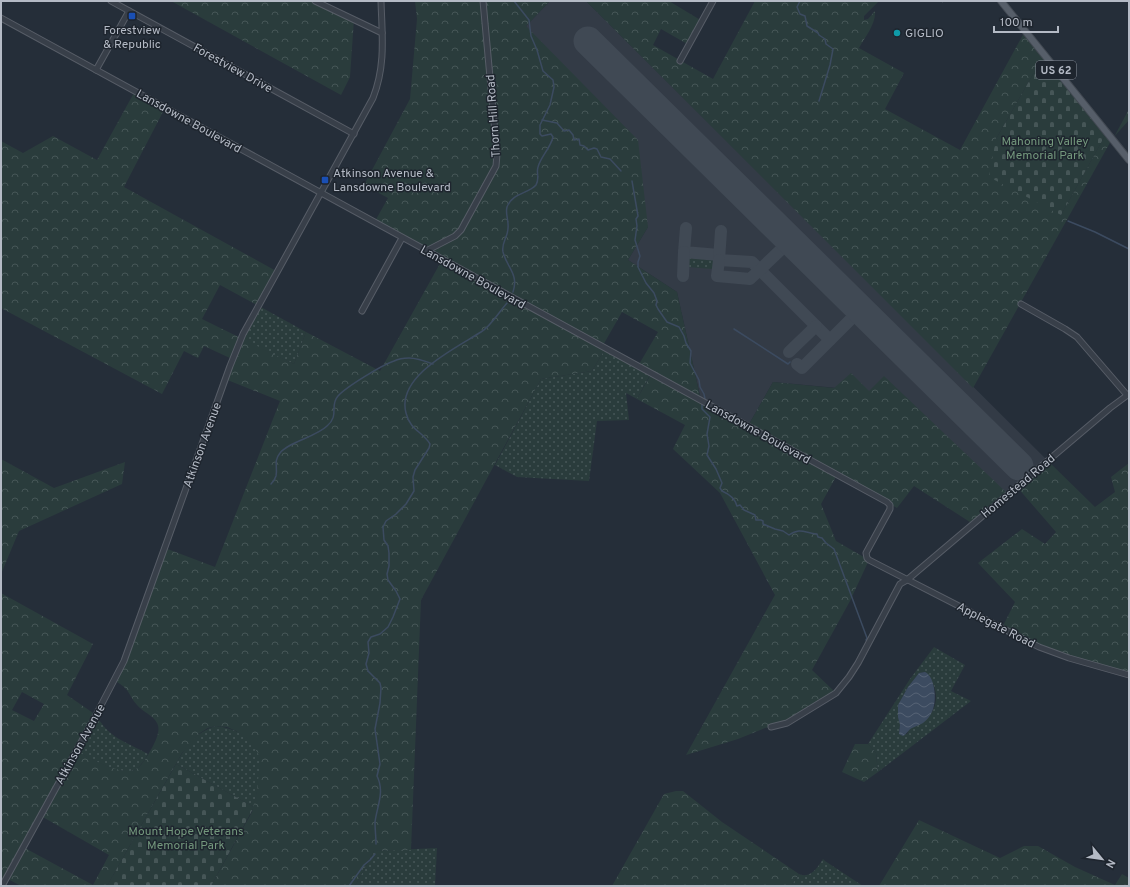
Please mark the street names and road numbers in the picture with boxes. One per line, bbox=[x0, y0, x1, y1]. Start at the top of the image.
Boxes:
street label: Forestview Drive bbox=[190, 40, 275, 97]
road number: US 62 bbox=[1036, 61, 1076, 79]
street label: Thorn Hill Road bbox=[483, 74, 505, 158]
street label: Lansdowne Boulevard bbox=[133, 86, 244, 157]
street label: Lansdowne Boulevard bbox=[417, 242, 528, 313]
street label: Lansdowne Boulevard bbox=[702, 397, 813, 468]
street label: Atkinson Avenue bbox=[180, 400, 226, 490]
street label: Homestead Road bbox=[978, 451, 1059, 522]
street label: Applegate Road bbox=[954, 599, 1037, 653]
street label: Atkinson Avenue bbox=[52, 701, 110, 788]

